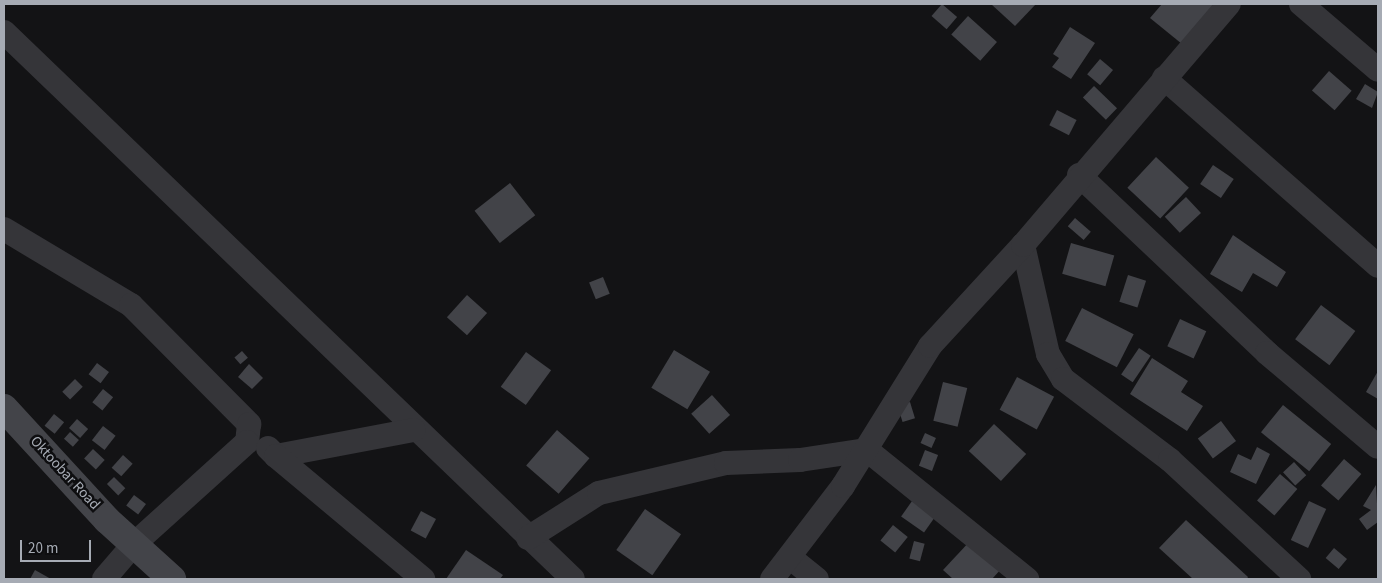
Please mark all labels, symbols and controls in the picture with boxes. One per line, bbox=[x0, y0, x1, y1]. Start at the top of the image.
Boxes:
street label: Oktoobar Road bbox=[26, 432, 104, 514]
scale bar bbox=[22, 530, 94, 562]
text: 20 m bbox=[28, 538, 58, 559]

